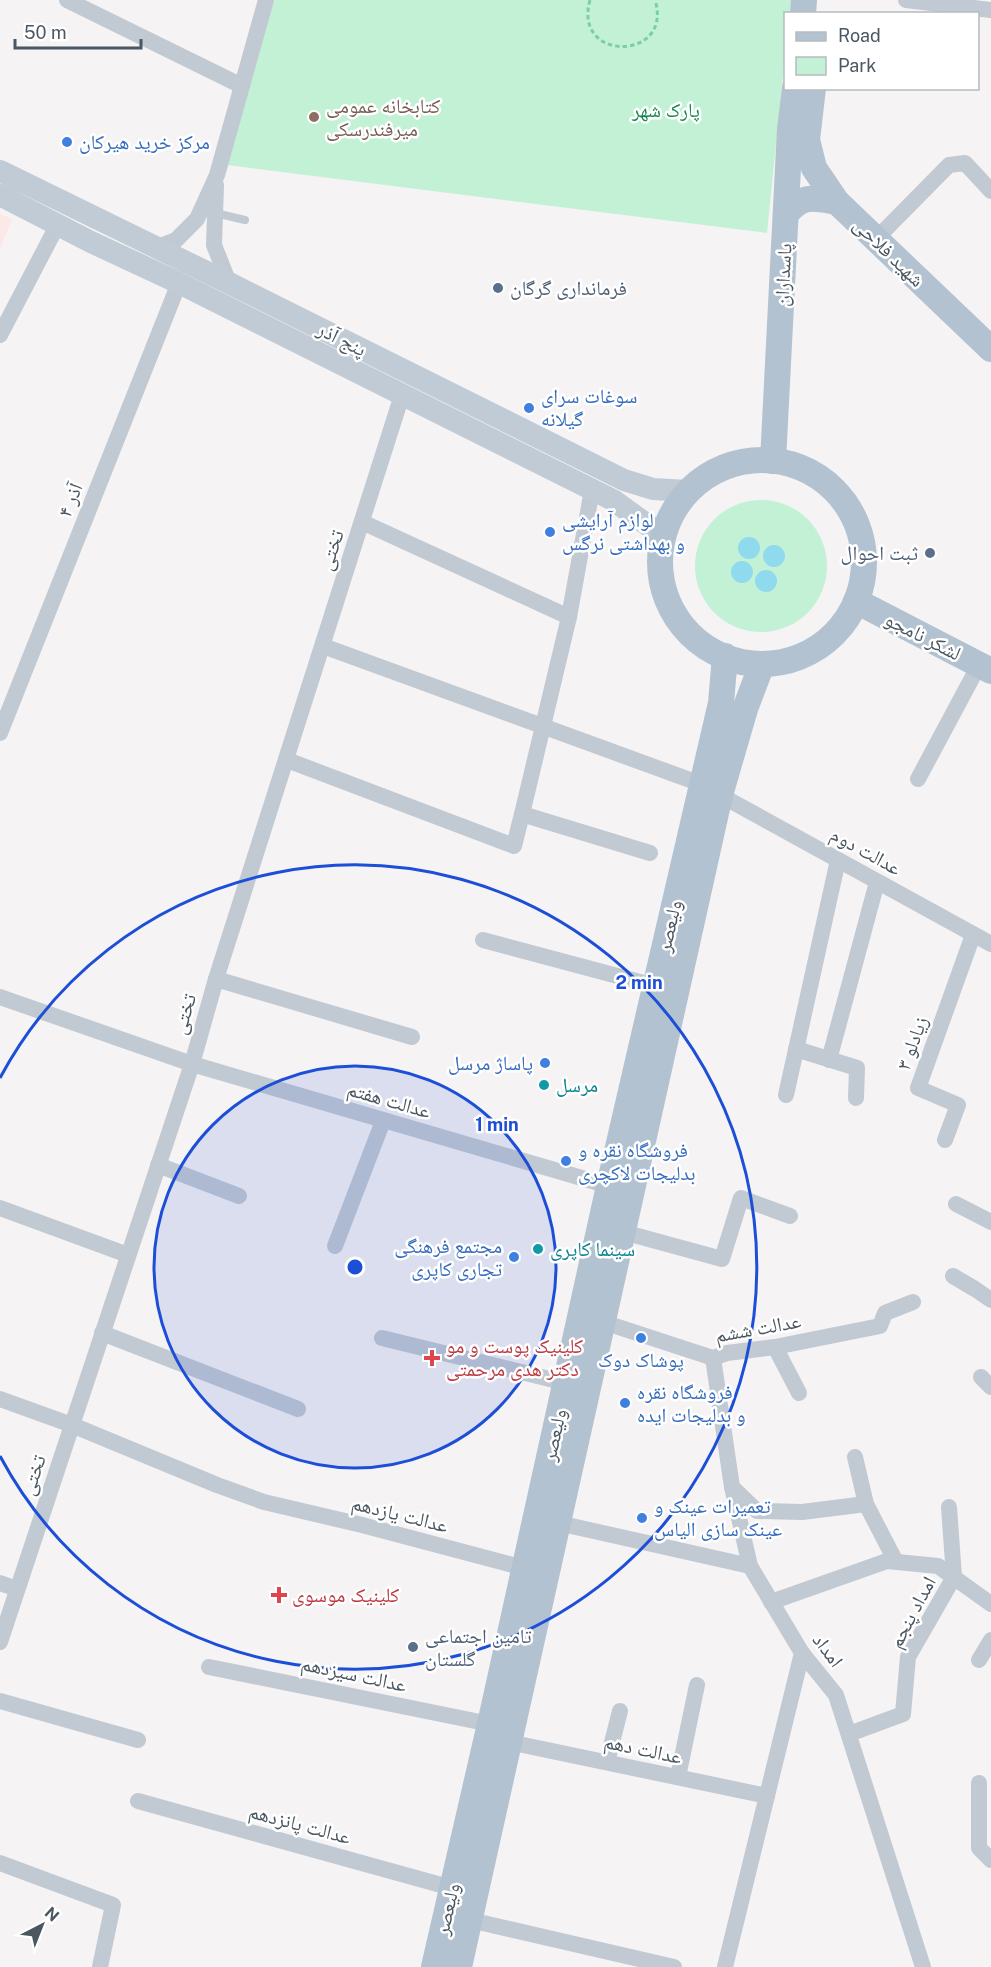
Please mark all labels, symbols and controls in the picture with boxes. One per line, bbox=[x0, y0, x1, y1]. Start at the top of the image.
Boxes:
scale bar bbox=[15, 12, 141, 50]
legend bbox=[784, 12, 979, 90]
text: 50 m bbox=[24, 22, 67, 43]
text: Road bbox=[838, 25, 881, 46]
text: Park bbox=[838, 55, 876, 76]
place label: کتابخانه عمومی میرفندرسکی bbox=[326, 94, 440, 141]
park label: پارک شهر bbox=[631, 98, 700, 122]
marker: کتابخانه عمومی میرفندرسکی bbox=[307, 110, 321, 124]
place label: مرکز خرید هیرکان bbox=[79, 130, 210, 154]
marker: مرکز خرید هیرکان bbox=[60, 135, 74, 149]
street label: شهید فلاحی bbox=[849, 212, 929, 292]
street label: پاسداران bbox=[769, 243, 797, 307]
place label: فرمانداری گرگان bbox=[510, 276, 627, 300]
marker: فرمانداری گرگان bbox=[491, 281, 505, 295]
street label: پنج آذر bbox=[312, 316, 371, 362]
place label: سوغات سرای گیلانه bbox=[541, 384, 637, 431]
marker: سوغات سرای گیلانه bbox=[522, 401, 536, 415]
street label: آذر ۴ bbox=[52, 479, 88, 521]
place label: لوازم آرایشی و بهداشتی نرگس bbox=[562, 508, 685, 555]
marker: لوازم آرایشی و بهداشتی نرگس bbox=[543, 525, 557, 539]
street label: تختی bbox=[313, 527, 349, 573]
place label: ثبت احوال bbox=[841, 541, 918, 565]
marker: ثبت احوال bbox=[923, 546, 937, 560]
street label: لشکر نامجو bbox=[881, 607, 965, 665]
street label: عدالت دوم bbox=[825, 822, 906, 882]
street label: ولیعصر bbox=[651, 898, 687, 955]
text: 2 min bbox=[615, 972, 663, 993]
street label: تختی bbox=[167, 991, 201, 1037]
street label: زیادلو ۳ bbox=[891, 1013, 933, 1073]
place label: پاساژ مرسل bbox=[448, 1051, 533, 1075]
marker: پاساژ مرسل bbox=[538, 1056, 552, 1070]
place label: مرسل bbox=[556, 1073, 598, 1097]
street label: عدالت هفتم bbox=[344, 1077, 433, 1125]
marker: مرسل bbox=[537, 1078, 551, 1092]
text: 1 min bbox=[475, 1114, 519, 1135]
place label: فروشگاه نقره و بدلیجات لاکچری bbox=[578, 1138, 696, 1185]
marker: فروشگاه نقره و بدلیجات لاکچری bbox=[559, 1154, 573, 1168]
place label: مجتمع فرهنگی تجاری کاپری bbox=[394, 1234, 502, 1281]
place label: سینما کاپری bbox=[550, 1237, 635, 1261]
marker: سینما کاپری bbox=[531, 1242, 545, 1256]
marker: مجتمع فرهنگی تجاری کاپری bbox=[507, 1250, 521, 1264]
centre of rings bbox=[345, 1257, 365, 1277]
street label: عدالت ششم bbox=[713, 1309, 803, 1349]
marker: پوشاک دوک bbox=[634, 1331, 648, 1345]
place label: کلینیک پوست و مو دکتر هدی مرحمتی bbox=[446, 1334, 583, 1381]
place label: پوشاک دوک bbox=[598, 1348, 684, 1372]
marker: کلینیک پوست و مو دکتر هدی مرحمتی bbox=[423, 1349, 441, 1367]
place label: فروشگاه نقره و بدلیجات ایده bbox=[637, 1380, 746, 1427]
marker: فروشگاه نقره و بدلیجات ایده bbox=[618, 1396, 632, 1410]
street label: ولیعصر bbox=[537, 1407, 571, 1464]
street label: تختی bbox=[15, 1452, 51, 1498]
street label: عدالت یازدهم bbox=[349, 1490, 451, 1539]
place label: تعمیرات عینک و عینک سازی الیاس bbox=[654, 1494, 782, 1541]
marker: تعمیرات عینک و عینک سازی الیاس bbox=[635, 1511, 649, 1525]
street label: امداد پنجم bbox=[883, 1572, 943, 1653]
place label: کلینیک موسوی bbox=[292, 1583, 399, 1607]
marker: کلینیک موسوی bbox=[270, 1586, 288, 1604]
place label: تامین اجتماعی گلستان bbox=[425, 1624, 532, 1671]
street label: امداد bbox=[807, 1628, 849, 1672]
marker: تامین اجتماعی گلستان bbox=[406, 1640, 420, 1654]
street label: عدالت سیزدهم bbox=[299, 1651, 409, 1699]
street label: عدالت دهم bbox=[602, 1729, 684, 1771]
street label: عدالت پانزدهم bbox=[246, 1799, 353, 1851]
street label: ولیعصر bbox=[429, 1881, 465, 1938]
north arrow bbox=[12, 1895, 72, 1955]
text: N bbox=[41, 1903, 63, 1925]

